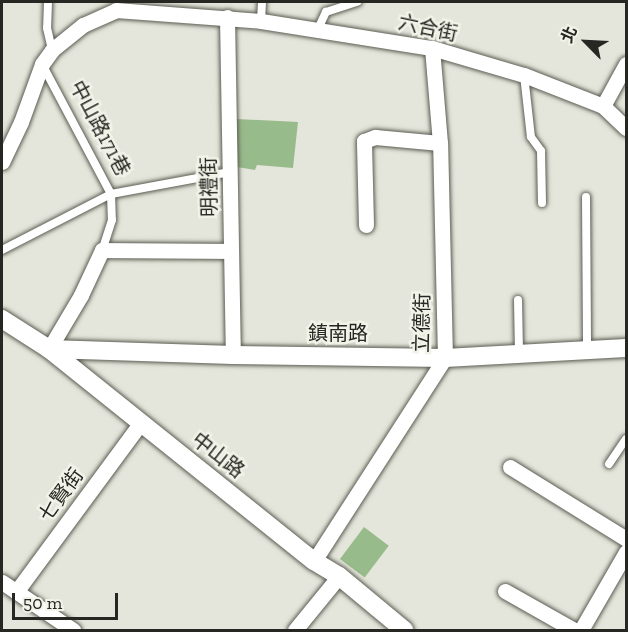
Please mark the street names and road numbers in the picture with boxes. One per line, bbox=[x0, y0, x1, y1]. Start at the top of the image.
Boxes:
street label: 六合街 bbox=[396, 10, 460, 46]
street label: 中山路171巷 bbox=[65, 76, 135, 180]
street label: 明禮街 bbox=[196, 157, 222, 217]
street label: 立德街 bbox=[409, 293, 435, 353]
street label: 鎮南路 bbox=[308, 321, 368, 345]
street label: 中山路 bbox=[187, 427, 249, 483]
street label: 七賢街 bbox=[34, 464, 88, 526]

